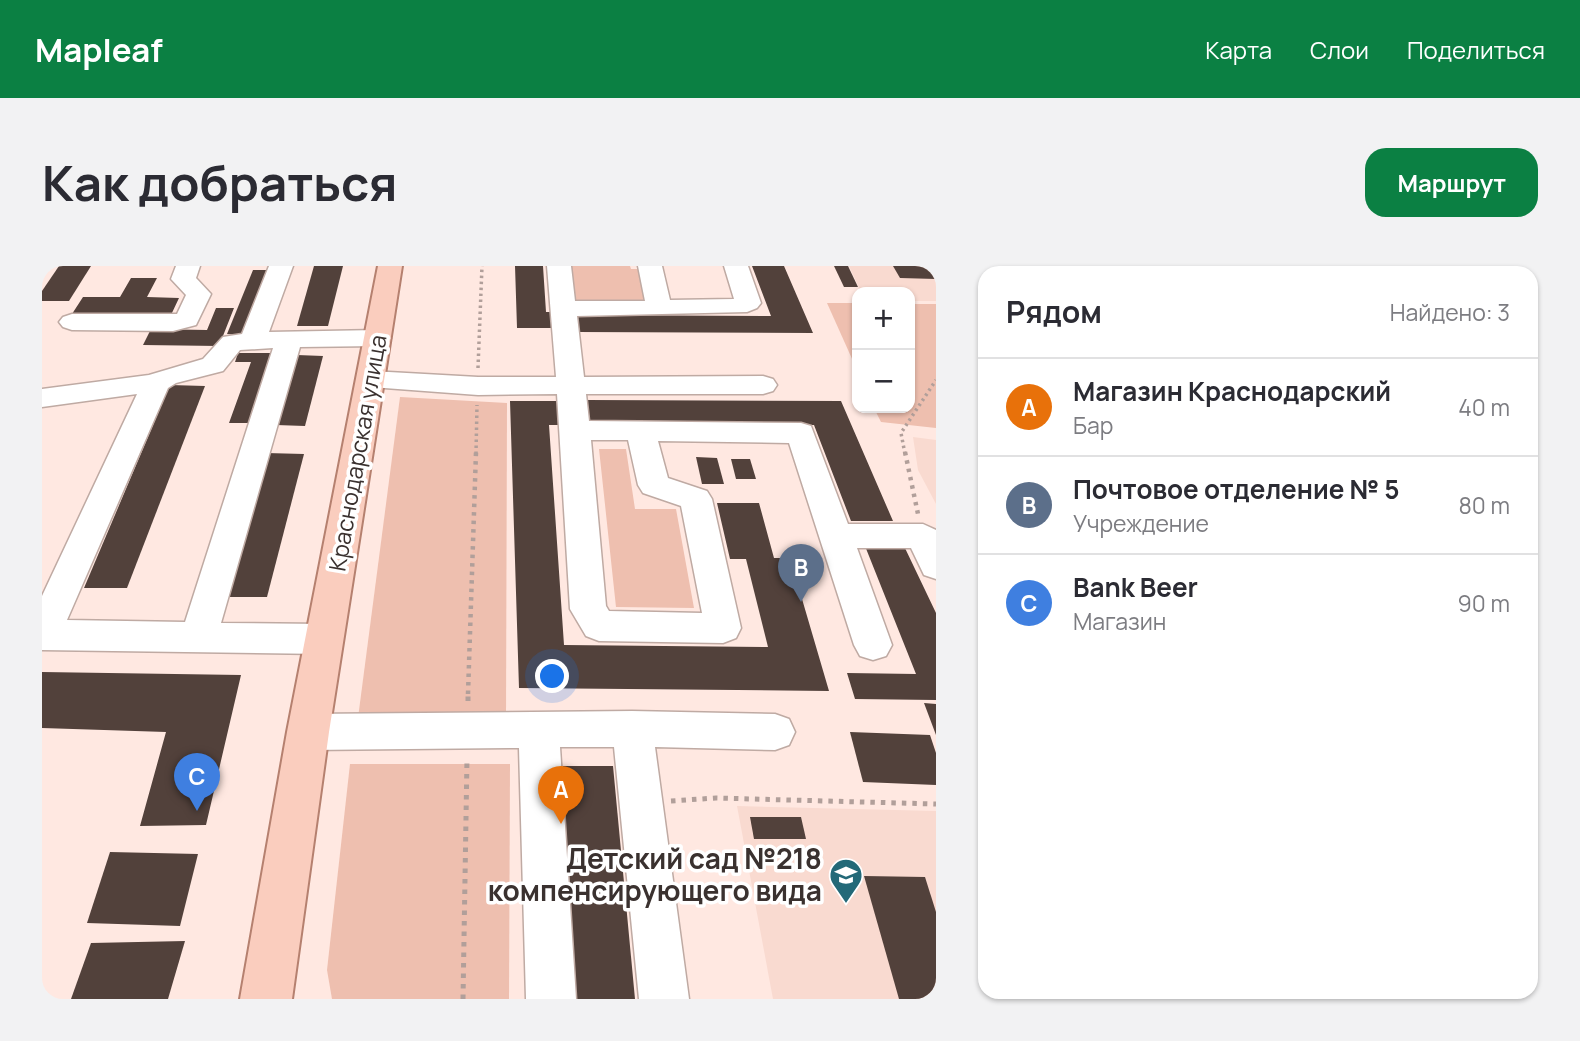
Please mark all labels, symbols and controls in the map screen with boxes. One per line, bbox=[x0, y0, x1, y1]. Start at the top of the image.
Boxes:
text: Mapleaf bbox=[35, 27, 163, 72]
text: Карта bbox=[1205, 33, 1272, 66]
text: Слои bbox=[1310, 33, 1369, 66]
text: Поделиться bbox=[1407, 33, 1545, 66]
button: Маршрут bbox=[1365, 148, 1538, 217]
text: Как добраться bbox=[42, 149, 397, 216]
map controls bbox=[852, 287, 915, 413]
button: + bbox=[852, 287, 915, 350]
text: Рядом bbox=[1006, 291, 1102, 332]
text: Найдено: 3 bbox=[1390, 296, 1510, 328]
street label: Краснодарская улица bbox=[320, 332, 394, 573]
button: − bbox=[852, 350, 915, 413]
text: Магазин Краснодарский bbox=[1073, 373, 1391, 409]
text: A bbox=[1021, 391, 1037, 423]
text: 40 m bbox=[1458, 391, 1510, 423]
text: Бар bbox=[1073, 409, 1113, 441]
text: Почтовое отделение № 5 bbox=[1073, 471, 1399, 507]
text: B bbox=[1022, 489, 1036, 521]
text: 80 m bbox=[1459, 489, 1510, 521]
text: Учреждение bbox=[1073, 507, 1209, 539]
pin: B bbox=[778, 544, 824, 602]
text: Bank Beer bbox=[1073, 569, 1198, 605]
text: C bbox=[1021, 587, 1038, 619]
text: 90 m bbox=[1458, 587, 1510, 619]
text: Магазин bbox=[1073, 605, 1166, 637]
your location bbox=[535, 659, 569, 693]
pin: C bbox=[174, 753, 220, 811]
pin: A bbox=[538, 766, 584, 824]
place label: Детский сад №218 компенсирующего вида bbox=[488, 839, 822, 909]
school or university icon: Детский сад №218 компенсирующего вида bbox=[827, 856, 865, 905]

